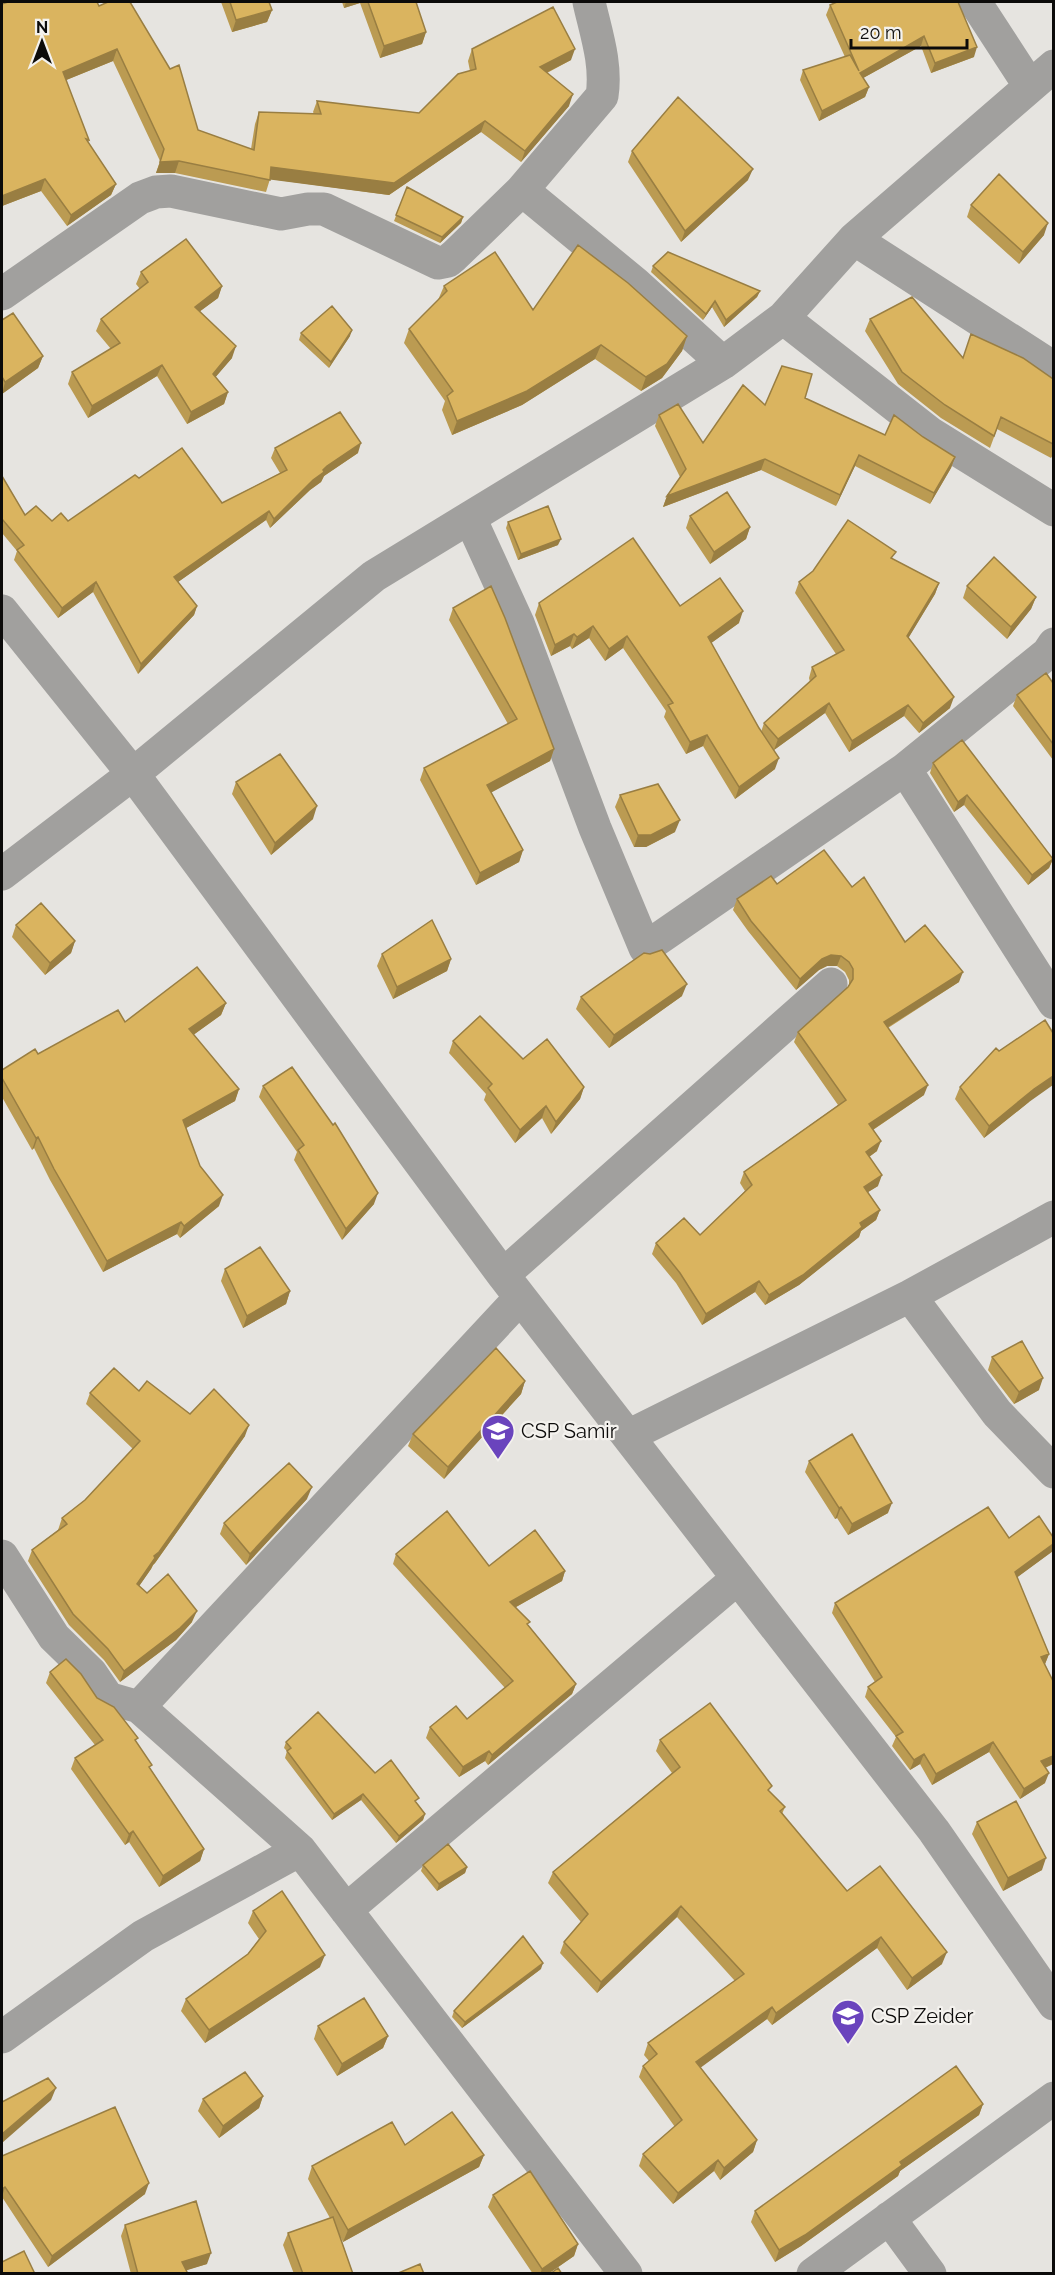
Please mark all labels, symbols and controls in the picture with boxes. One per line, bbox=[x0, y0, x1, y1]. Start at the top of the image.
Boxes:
north arrow bbox=[12, 12, 72, 72]
scale bar bbox=[851, 12, 966, 50]
text: N bbox=[36, 18, 48, 37]
text: 20 m bbox=[860, 22, 902, 43]
school or university icon: CSP Samir bbox=[480, 1413, 516, 1460]
place label: CSP Samir bbox=[521, 1419, 617, 1443]
school or university icon: CSP Zeider bbox=[830, 1998, 866, 2045]
place label: CSP Zeider bbox=[871, 2004, 973, 2028]

